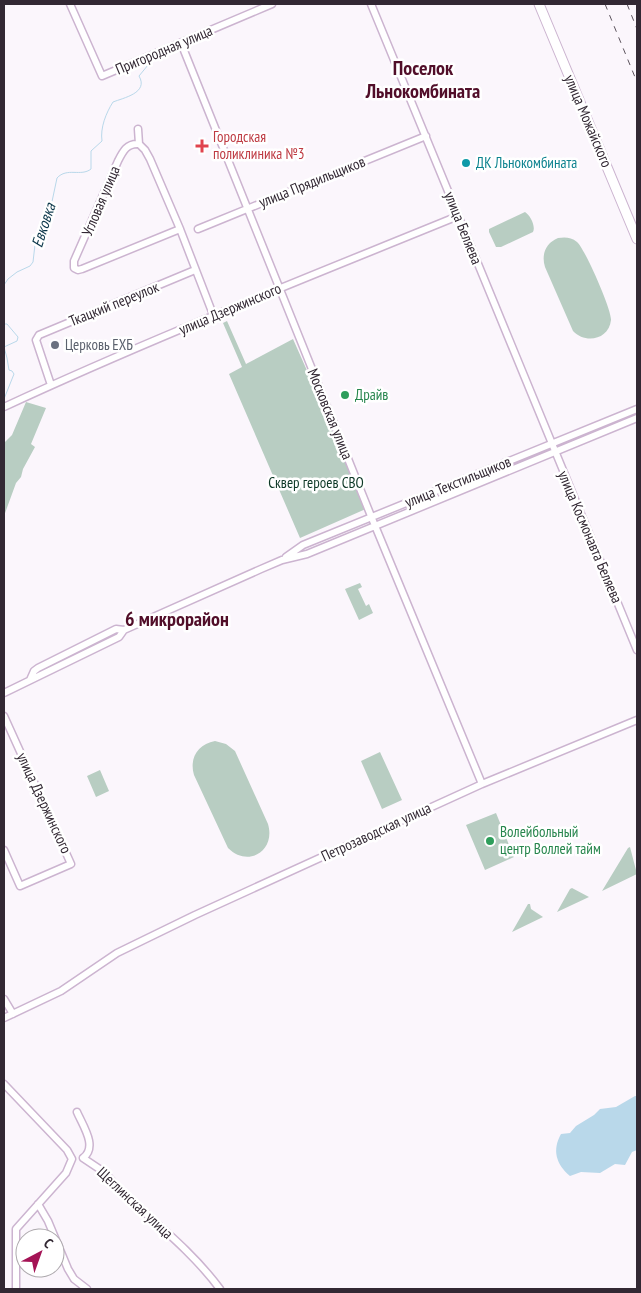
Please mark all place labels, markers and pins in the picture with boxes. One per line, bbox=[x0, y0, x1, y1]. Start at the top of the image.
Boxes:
place label: Городская поликлиника №3 bbox=[213, 127, 305, 163]
marker: Городская поликлиника №3 bbox=[195, 139, 209, 153]
place label: ДК Льнокомбината bbox=[476, 153, 577, 172]
marker: ДК Льнокомбината bbox=[460, 157, 472, 169]
place label: Церковь ЕХБ bbox=[65, 335, 133, 354]
marker: Церковь ЕХБ bbox=[49, 339, 61, 351]
place label: Драйв bbox=[355, 385, 388, 404]
marker: Драйв bbox=[339, 389, 351, 401]
place label: Волейбольный центр Воллей тайм bbox=[500, 822, 601, 858]
marker: Волейбольный центр Воллей тайм bbox=[484, 835, 496, 847]

